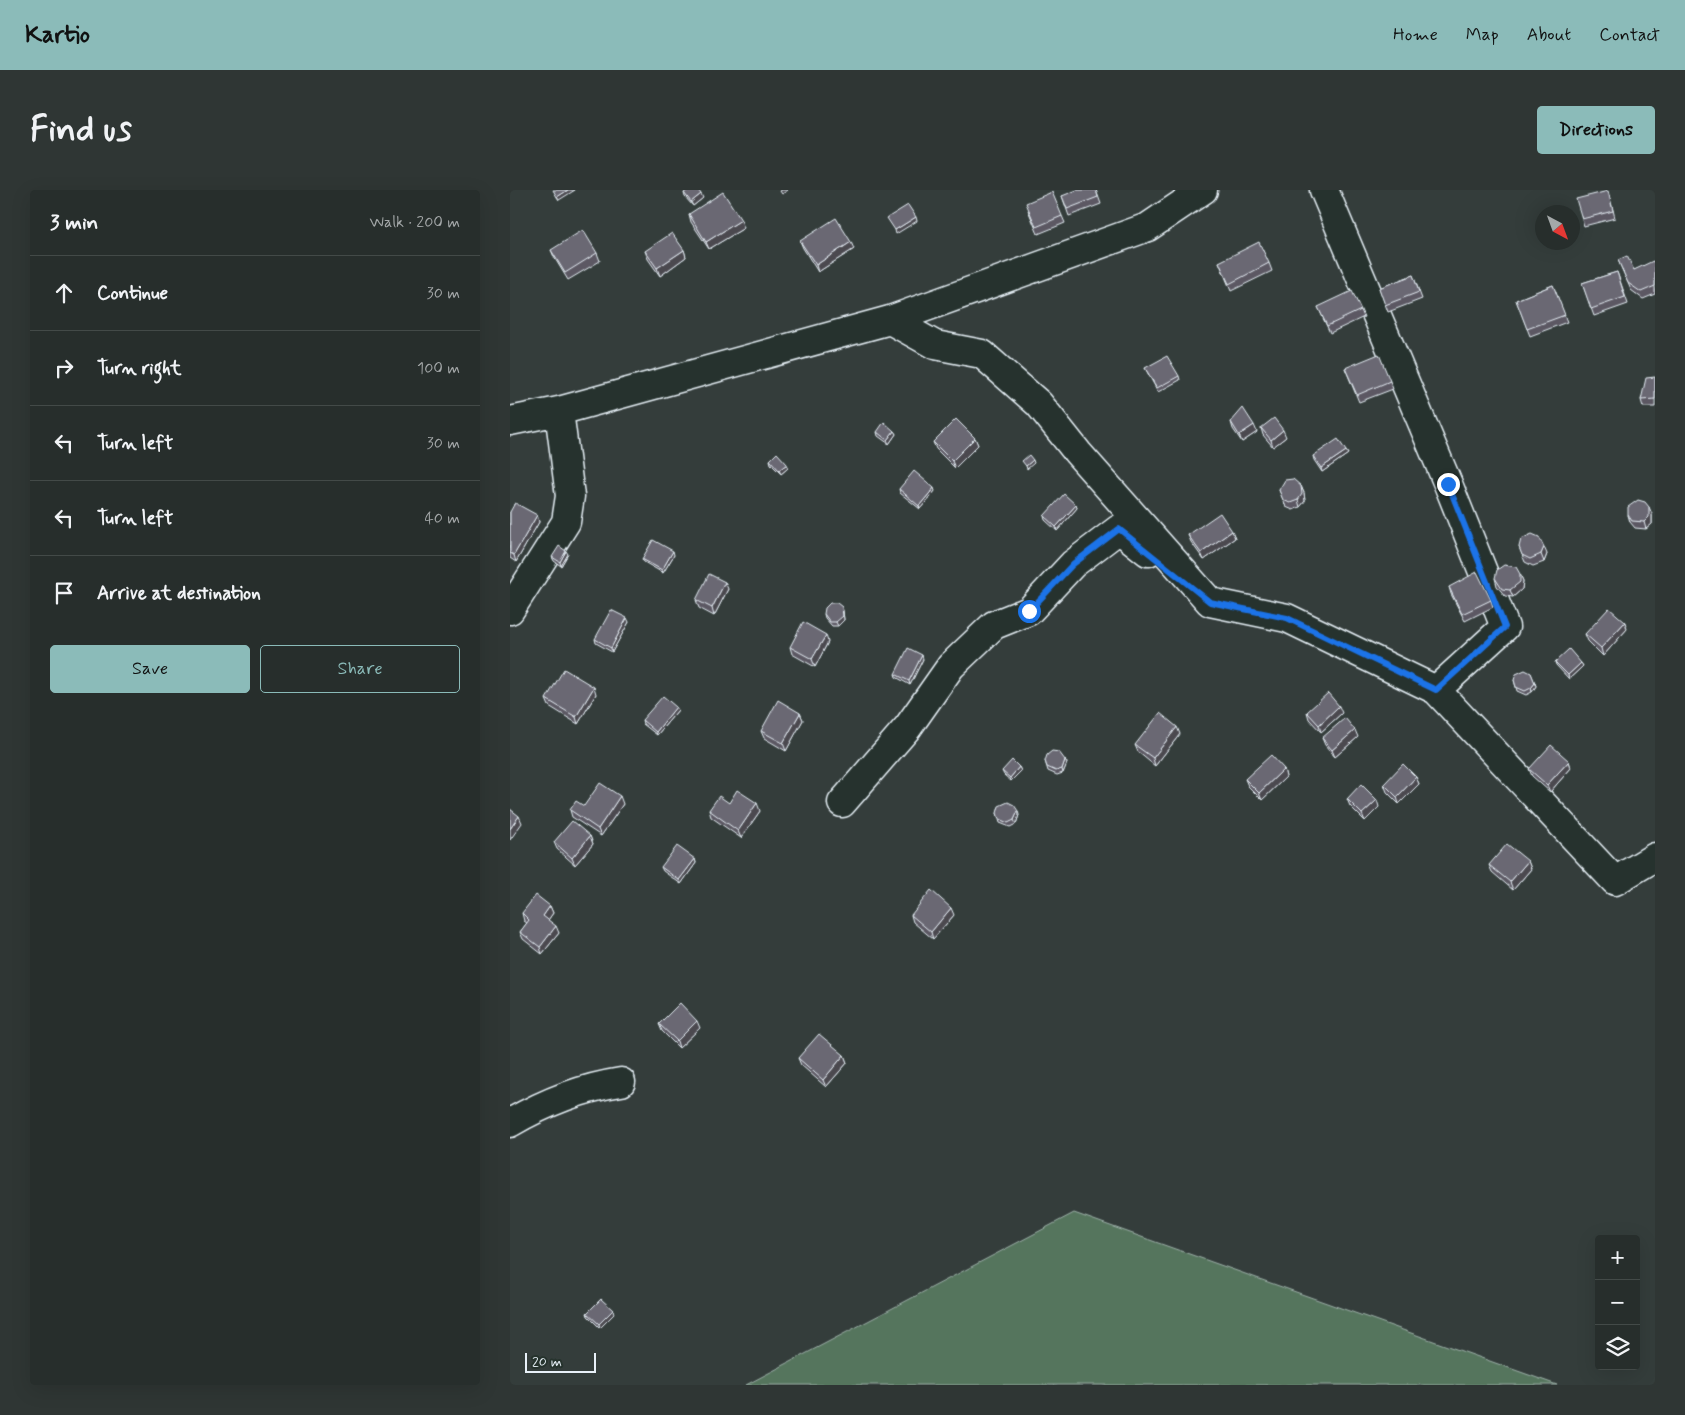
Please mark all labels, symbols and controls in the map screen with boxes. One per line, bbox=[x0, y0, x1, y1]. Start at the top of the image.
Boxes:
text: Kartio bbox=[25, 20, 90, 51]
text: Home bbox=[1393, 23, 1438, 47]
text: Map bbox=[1466, 23, 1499, 47]
text: About bbox=[1527, 23, 1571, 47]
text: Contact bbox=[1599, 23, 1660, 47]
button: Directions bbox=[1537, 106, 1655, 154]
text: Find us bbox=[30, 107, 132, 153]
north arrow bbox=[1535, 205, 1580, 250]
text: 3 min bbox=[50, 209, 98, 237]
text: Walk · 200 m bbox=[369, 212, 460, 233]
icon: ahead bbox=[50, 279, 78, 307]
text: Continue bbox=[97, 281, 168, 306]
text: 30 m bbox=[427, 283, 460, 304]
icon: right bbox=[50, 354, 78, 382]
text: Turn right bbox=[97, 356, 181, 381]
text: 100 m bbox=[417, 358, 460, 379]
icon: left bbox=[50, 429, 78, 457]
text: Turn left bbox=[97, 431, 173, 456]
text: 30 m bbox=[427, 433, 460, 454]
route end bbox=[1437, 473, 1460, 496]
icon: left bbox=[50, 504, 78, 532]
text: Turn left bbox=[97, 506, 173, 531]
text: 40 m bbox=[424, 508, 460, 529]
icon: arrive bbox=[50, 579, 78, 607]
text: Arrive at destination bbox=[97, 581, 261, 606]
route start bbox=[1018, 600, 1041, 623]
button: Save bbox=[50, 645, 250, 693]
button: Share bbox=[260, 645, 460, 693]
map controls bbox=[1595, 1235, 1640, 1370]
button: + bbox=[1595, 1235, 1640, 1280]
button: − bbox=[1595, 1280, 1640, 1325]
button: layers bbox=[1595, 1325, 1640, 1370]
scale bar bbox=[525, 1350, 596, 1373]
text: 20 m bbox=[532, 1353, 562, 1371]

